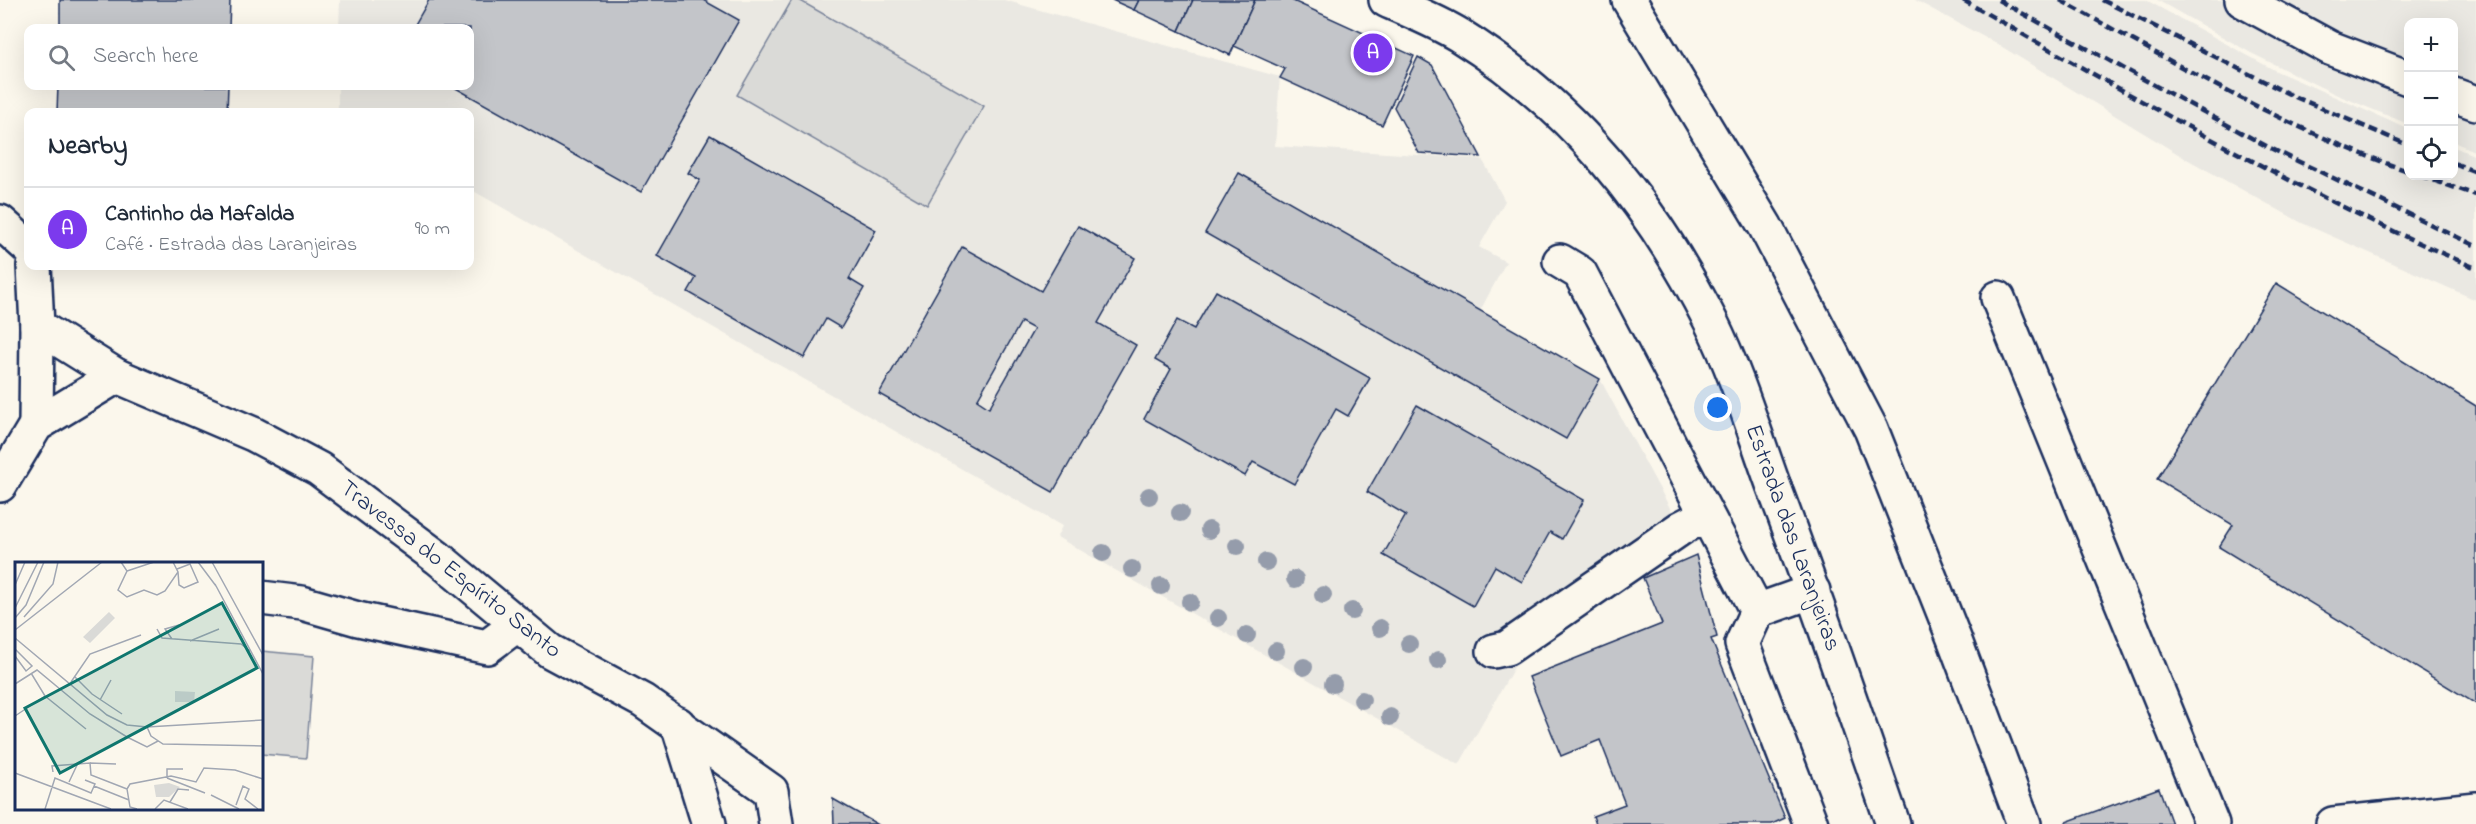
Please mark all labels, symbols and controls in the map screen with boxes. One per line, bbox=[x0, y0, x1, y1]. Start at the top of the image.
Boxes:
map controls bbox=[2404, 18, 2458, 180]
button: + bbox=[2404, 18, 2458, 72]
search box bbox=[24, 24, 474, 90]
pin: A bbox=[1354, 31, 1392, 76]
icon: search bbox=[45, 41, 78, 74]
text: Search here bbox=[93, 41, 198, 73]
button: − bbox=[2404, 72, 2458, 126]
button: locate bbox=[2404, 126, 2458, 180]
text: Nearby bbox=[48, 128, 127, 166]
text: Cantinho da Mafalda bbox=[105, 199, 294, 231]
text: A bbox=[61, 215, 74, 244]
text: 90 m bbox=[415, 215, 450, 244]
text: Café · Estrada das Laranjeiras bbox=[105, 231, 357, 260]
your location bbox=[1703, 393, 1732, 422]
street label: Estrada das Laranjeiras bbox=[1735, 420, 1849, 656]
street label: Travessa do Espírito Santo bbox=[331, 472, 569, 668]
inset map bbox=[15, 562, 262, 809]

